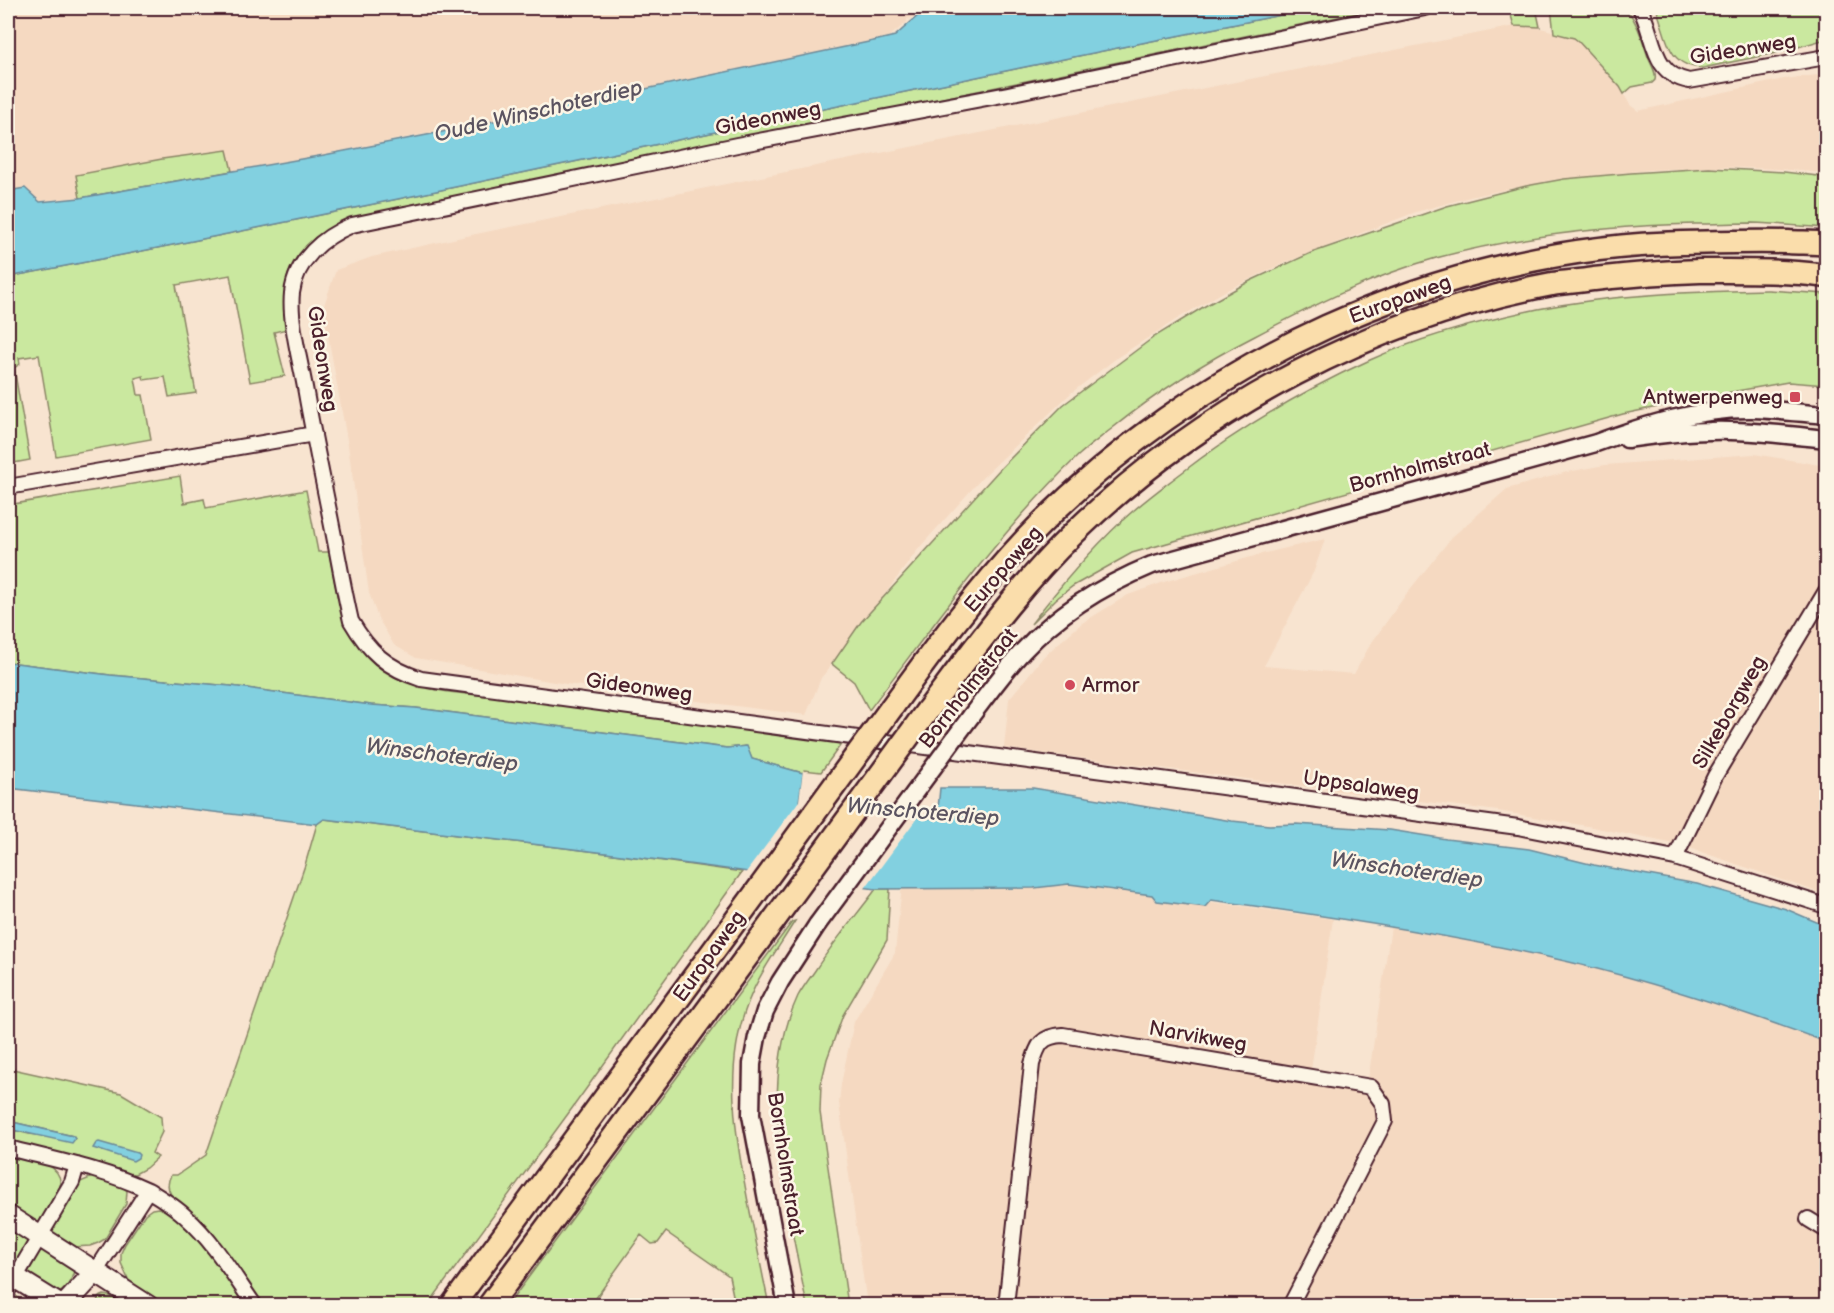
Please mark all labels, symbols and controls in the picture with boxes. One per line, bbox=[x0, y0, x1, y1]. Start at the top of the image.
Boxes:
street label: Gideonweg bbox=[1688, 29, 1798, 70]
water label: Oude Winschoterdiep bbox=[432, 74, 645, 149]
street label: Gideonweg bbox=[713, 96, 823, 141]
street label: Europaweg bbox=[1346, 269, 1455, 329]
street label: Gideonweg bbox=[302, 304, 343, 414]
place label: Antwerpenweg bbox=[1643, 385, 1783, 410]
marker: Antwerpenweg bbox=[1788, 390, 1802, 404]
street label: Bornholmstraat bbox=[1347, 436, 1494, 498]
street label: Europaweg bbox=[959, 521, 1048, 618]
street label: Bornholmstraat bbox=[914, 623, 1023, 753]
street label: Silkeborgweg bbox=[1687, 651, 1772, 773]
street label: Gideonweg bbox=[584, 668, 694, 707]
place label: Armor bbox=[1082, 673, 1140, 698]
marker: Armor bbox=[1063, 678, 1077, 692]
water label: Winschoterdiep bbox=[364, 733, 520, 778]
street label: Uppsalaweg bbox=[1301, 765, 1421, 806]
water label: Winschoterdiep bbox=[845, 792, 1000, 833]
water label: Winschoterdiep bbox=[1329, 846, 1485, 895]
street label: Europaweg bbox=[668, 906, 751, 1007]
street label: Narvikweg bbox=[1147, 1016, 1249, 1057]
street label: Bornholmstraat bbox=[762, 1090, 809, 1238]

